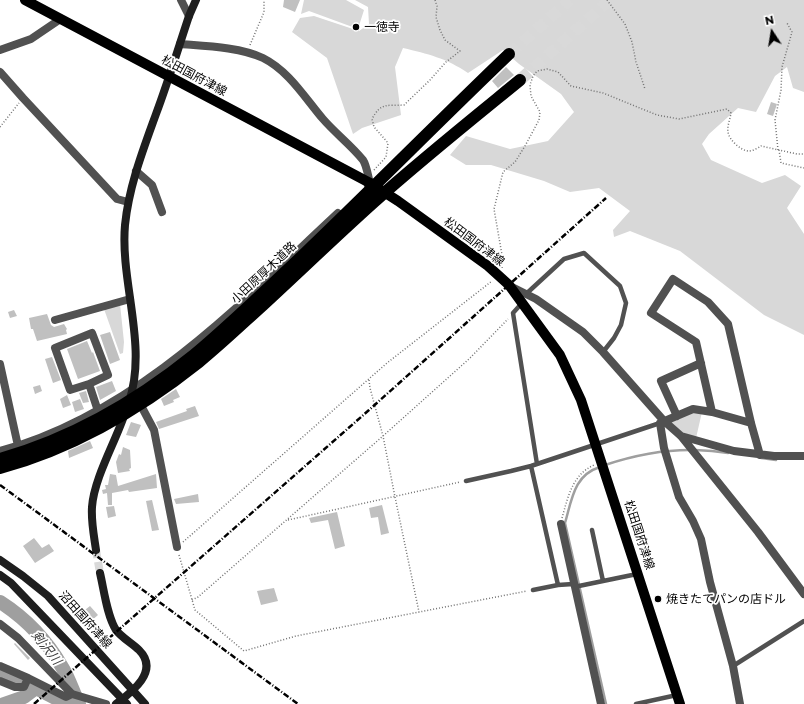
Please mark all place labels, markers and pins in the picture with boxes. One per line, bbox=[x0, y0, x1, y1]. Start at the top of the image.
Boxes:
place label: 一徳寺 bbox=[364, 20, 400, 34]
marker: 一徳寺 bbox=[351, 22, 361, 32]
place label: 焼きたてパンの店ドル bbox=[666, 592, 786, 606]
marker: 焼きたてパンの店ドル bbox=[653, 594, 663, 604]

